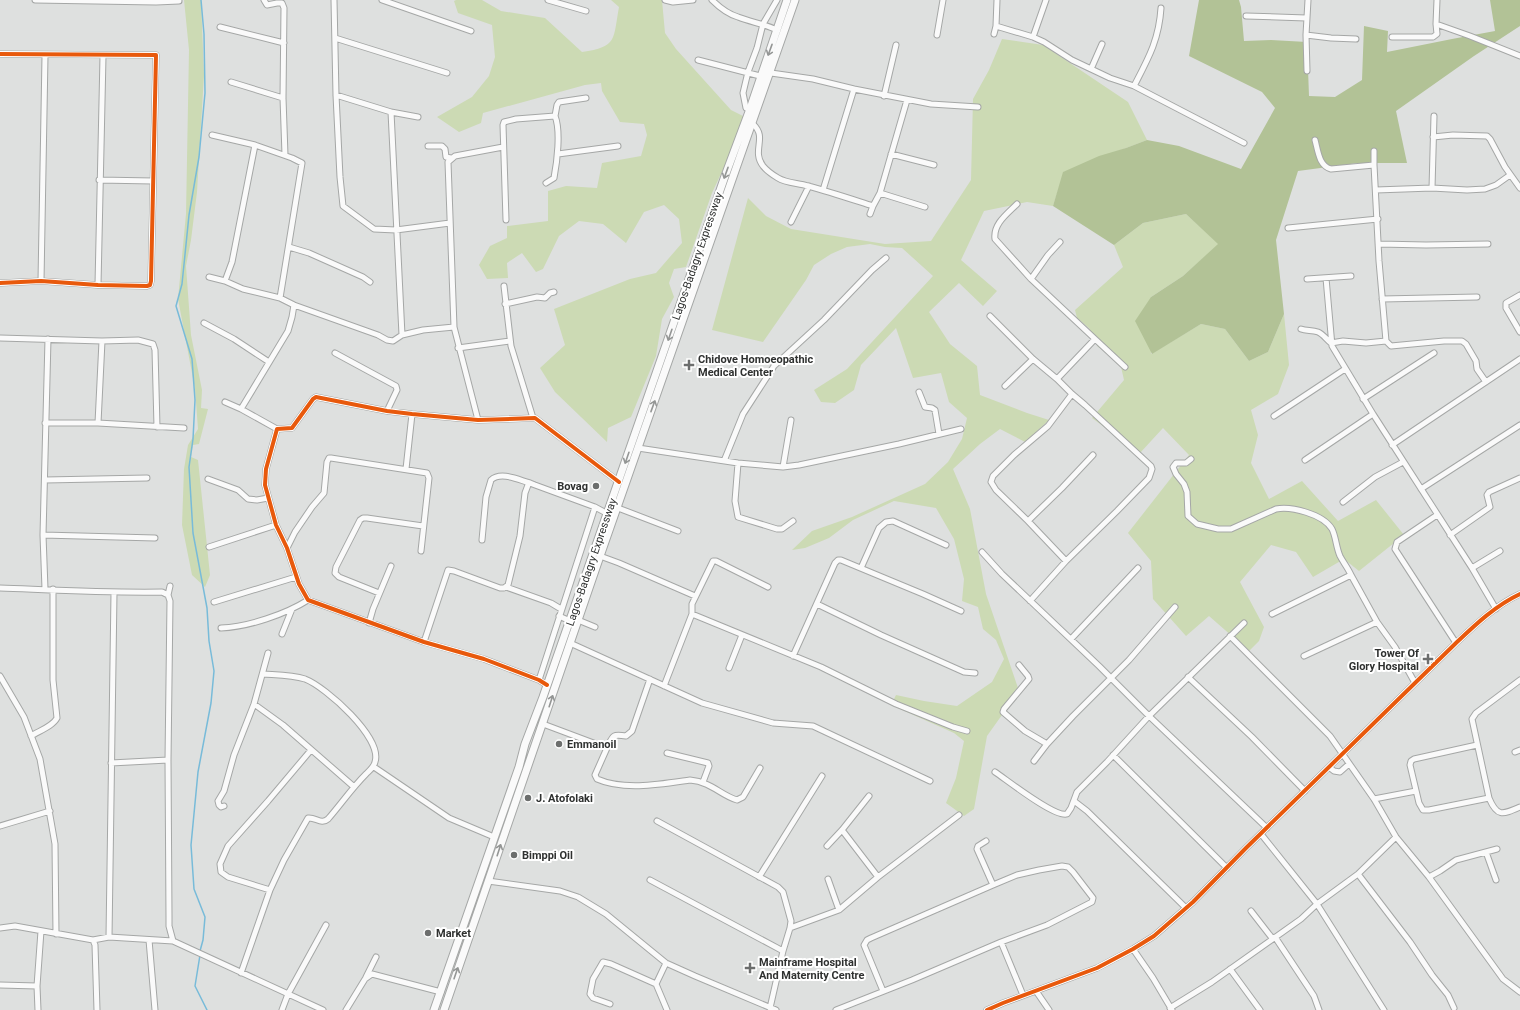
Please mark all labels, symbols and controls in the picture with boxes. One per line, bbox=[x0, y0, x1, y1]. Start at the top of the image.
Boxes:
one-way arrow bbox=[765, 44, 773, 56]
one-way arrow bbox=[722, 166, 730, 178]
street label: Lagos-Badagry Expressway bbox=[669, 190, 726, 322]
one-way arrow bbox=[665, 329, 673, 341]
place label: Chidove Homoeopathic Medical Center bbox=[698, 353, 813, 379]
marker: Chidove Homoeopathic Medical Center bbox=[683, 359, 695, 371]
one-way arrow bbox=[650, 401, 658, 413]
one-way arrow bbox=[623, 451, 630, 464]
place label: Bovag bbox=[557, 480, 588, 493]
marker: Bovag bbox=[591, 481, 601, 491]
street label: Lagos-Badagry Expressway bbox=[563, 496, 620, 628]
place label: Tower Of Glory Hospital bbox=[1349, 647, 1419, 673]
marker: Tower Of Glory Hospital bbox=[1422, 653, 1434, 665]
one-way arrow bbox=[547, 695, 555, 707]
place label: Emmanoil bbox=[567, 738, 616, 751]
marker: Emmanoil bbox=[554, 739, 564, 749]
place label: J. Atofolaki bbox=[536, 792, 593, 805]
marker: J. Atofolaki bbox=[523, 793, 533, 803]
one-way arrow bbox=[495, 845, 503, 857]
place label: Bimppi Oil bbox=[522, 849, 573, 862]
marker: Bimppi Oil bbox=[509, 850, 519, 860]
place label: Market bbox=[436, 927, 471, 940]
marker: Market bbox=[423, 928, 433, 938]
place label: Mainframe Hospital And Maternity Centre bbox=[759, 956, 865, 982]
marker: Mainframe Hospital And Maternity Centre bbox=[744, 962, 756, 974]
one-way arrow bbox=[453, 967, 460, 980]

